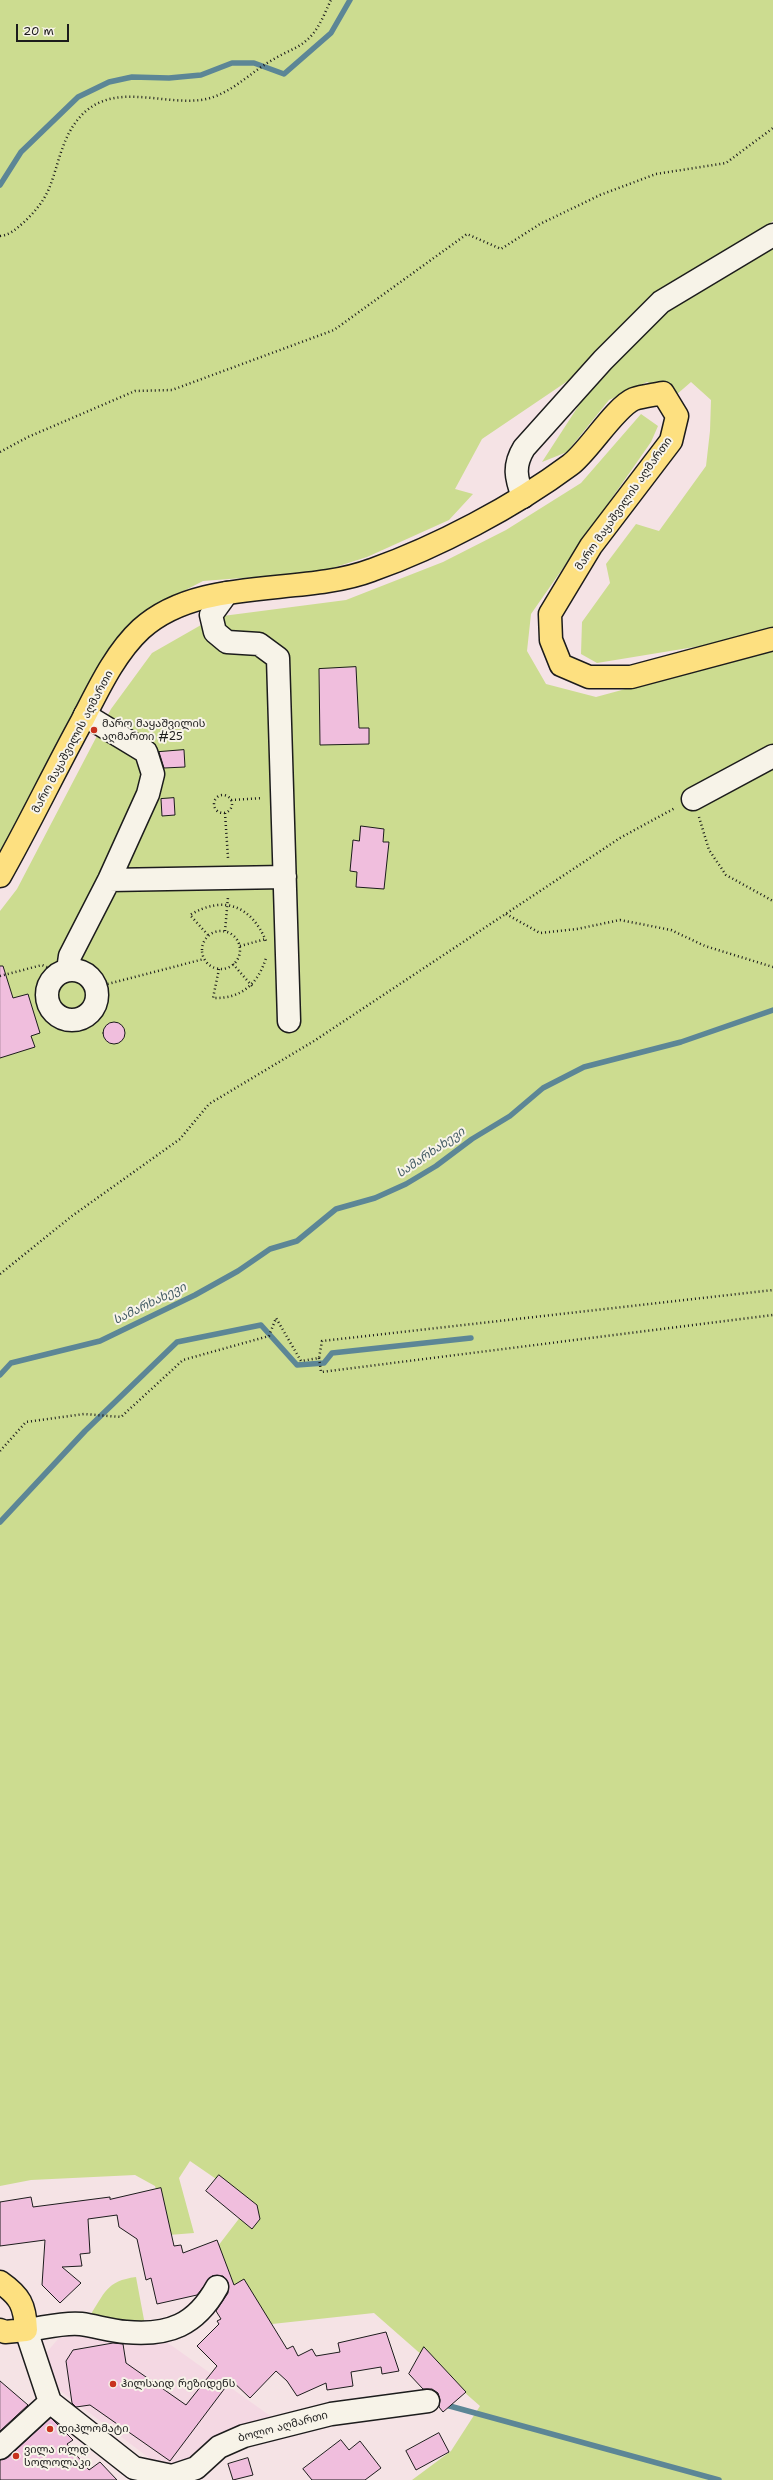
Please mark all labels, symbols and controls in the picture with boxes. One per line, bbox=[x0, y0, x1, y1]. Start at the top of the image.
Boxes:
scale bar bbox=[18, 16, 71, 42]
text: 20 m bbox=[23, 23, 54, 39]
street label: მარო მაყაშვილის აღმართი bbox=[573, 435, 675, 573]
street label: მარო მაყაშვილის აღმართი bbox=[30, 668, 116, 816]
place label: მარო მაყაშვილის აღმართი #25 bbox=[102, 717, 205, 743]
marker: მარო მაყაშვილის აღმართი #25 bbox=[89, 725, 99, 735]
water label: სამარხახევი bbox=[394, 1125, 468, 1181]
water label: სამარხახევი bbox=[111, 1280, 189, 1328]
place label: ჰილსაიდ რეზიდენს bbox=[121, 2377, 235, 2391]
marker: ჰილსაიდ რეზიდენს bbox=[108, 2379, 118, 2389]
street label: ბოლო აღმართი bbox=[237, 2409, 329, 2445]
place label: დიპლომატი bbox=[58, 2422, 129, 2436]
marker: დიპლომატი bbox=[45, 2424, 55, 2434]
place label: ვილა ოლდ სოლოლაკი bbox=[24, 2443, 91, 2469]
marker: ვილა ოლდ სოლოლაკი bbox=[11, 2451, 21, 2461]

